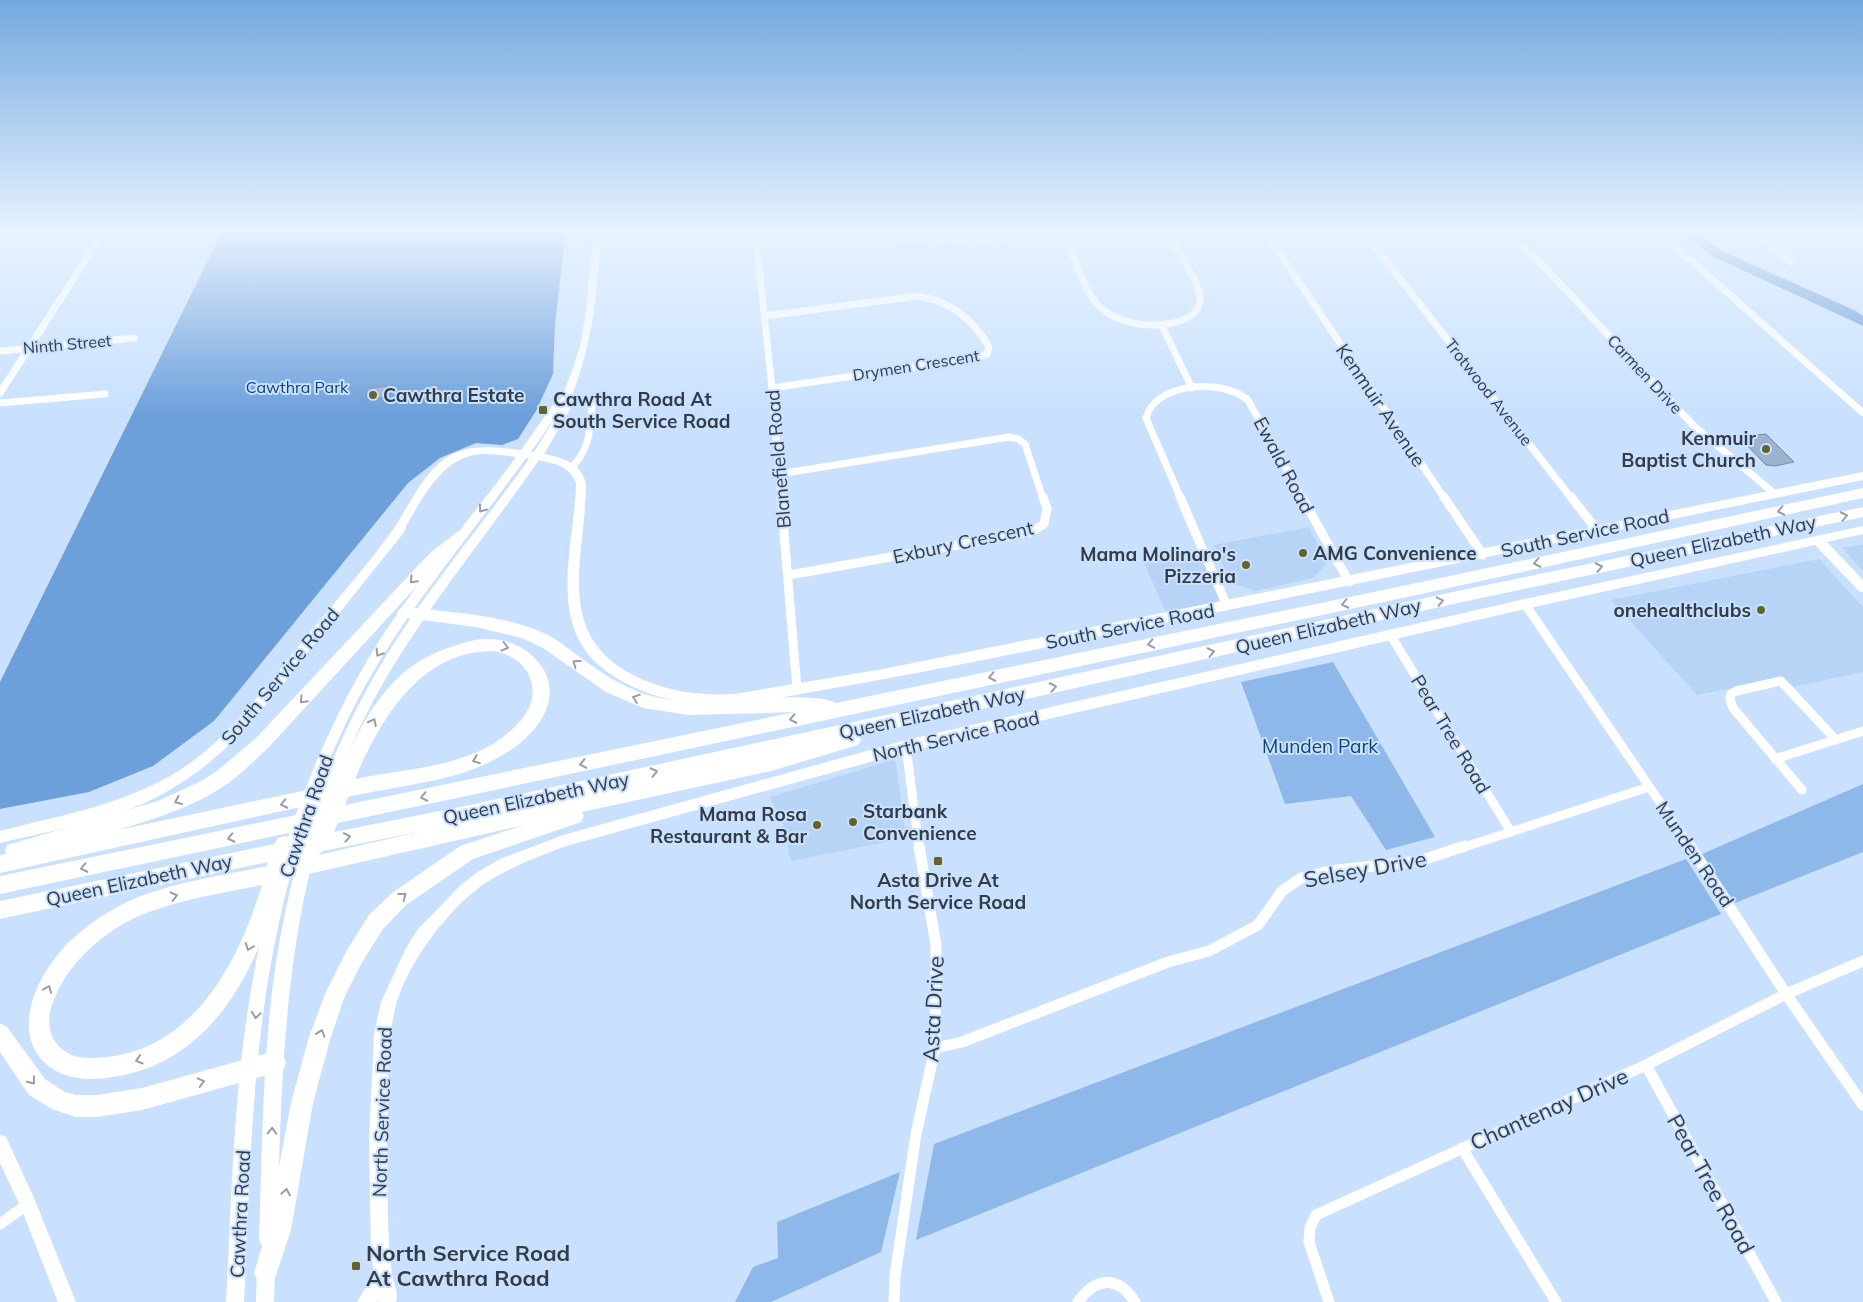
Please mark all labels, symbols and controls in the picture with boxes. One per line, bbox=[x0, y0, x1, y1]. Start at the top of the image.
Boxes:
street label: Ninth Street bbox=[22, 330, 112, 358]
street label: Carmen Drive bbox=[1603, 330, 1687, 418]
street label: Trotwood Avenue bbox=[1441, 334, 1537, 450]
street label: Kenmuir Avenue bbox=[1331, 339, 1431, 471]
street label: Drymen Crescent bbox=[851, 345, 981, 385]
park label: Cawthra Park bbox=[246, 377, 349, 397]
place label: Cawthra Estate bbox=[383, 383, 525, 407]
place label: Cawthra Road At South Service Road bbox=[553, 387, 731, 433]
marker: Cawthra Estate bbox=[367, 389, 379, 401]
street label: Blanefield Road bbox=[760, 389, 796, 529]
marker: Cawthra Road At South Service Road bbox=[537, 404, 549, 416]
street label: Ewald Road bbox=[1248, 412, 1320, 518]
place label: Kenmuir Baptist Church bbox=[1621, 426, 1757, 472]
marker: Kenmuir Baptist Church bbox=[1760, 443, 1772, 455]
one-way arrow bbox=[480, 503, 488, 512]
street label: South Service Road bbox=[1499, 503, 1671, 563]
one-way arrow bbox=[1777, 505, 1786, 515]
street label: Queen Elizabeth Way bbox=[1628, 510, 1818, 572]
one-way arrow bbox=[1839, 511, 1848, 521]
street label: Exbury Crescent bbox=[891, 515, 1036, 569]
place label: AMG Convenience bbox=[1313, 541, 1477, 565]
place label: Mama Molinaro's Pizzeria bbox=[1080, 542, 1236, 588]
marker: AMG Convenience bbox=[1297, 547, 1309, 559]
one-way arrow bbox=[1532, 557, 1541, 568]
marker: Mama Molinaro's Pizzeria bbox=[1240, 559, 1252, 571]
one-way arrow bbox=[1594, 562, 1603, 573]
one-way arrow bbox=[410, 575, 419, 584]
street label: Queen Elizabeth Way bbox=[1233, 593, 1423, 659]
one-way arrow bbox=[1436, 596, 1444, 607]
street label: South Service Road bbox=[1043, 598, 1217, 654]
one-way arrow bbox=[1340, 598, 1349, 609]
place label: onehealthclubs bbox=[1613, 598, 1751, 622]
street label: South Service Road bbox=[216, 603, 344, 749]
marker: onehealthclubs bbox=[1755, 604, 1767, 616]
one-way arrow bbox=[1147, 638, 1156, 649]
one-way arrow bbox=[500, 641, 509, 652]
one-way arrow bbox=[1207, 647, 1216, 658]
one-way arrow bbox=[375, 648, 385, 657]
one-way arrow bbox=[572, 660, 582, 669]
street label: Pear Tree Road bbox=[1406, 670, 1496, 798]
one-way arrow bbox=[988, 671, 997, 682]
street label: Queen Elizabeth Way bbox=[837, 682, 1027, 744]
one-way arrow bbox=[1048, 682, 1057, 692]
one-way arrow bbox=[632, 694, 641, 704]
one-way arrow bbox=[300, 695, 309, 704]
street label: North Service Road bbox=[870, 705, 1042, 767]
one-way arrow bbox=[789, 713, 798, 724]
one-way arrow bbox=[367, 718, 377, 727]
park label: Munden Park bbox=[1262, 734, 1378, 758]
street label: Cawthra Road bbox=[274, 751, 338, 881]
one-way arrow bbox=[473, 754, 481, 764]
one-way arrow bbox=[579, 758, 587, 769]
street label: Queen Elizabeth Way bbox=[441, 767, 631, 829]
one-way arrow bbox=[650, 767, 659, 778]
one-way arrow bbox=[419, 792, 428, 802]
one-way arrow bbox=[174, 795, 183, 806]
street label: Munden Road bbox=[1651, 796, 1739, 912]
one-way arrow bbox=[280, 798, 289, 809]
place label: Starbank Convenience bbox=[863, 799, 977, 845]
place label: Mama Rosa Restaurant & Bar bbox=[650, 802, 808, 848]
marker: Starbank Convenience bbox=[847, 816, 859, 828]
marker: Mama Rosa Restaurant & Bar bbox=[811, 819, 823, 831]
one-way arrow bbox=[226, 832, 235, 842]
one-way arrow bbox=[342, 833, 351, 843]
street label: Selsey Drive bbox=[1301, 844, 1429, 894]
street label: Queen Elizabeth Way bbox=[44, 849, 234, 911]
marker: Asta Drive At North Service Road bbox=[932, 855, 944, 867]
one-way arrow bbox=[80, 862, 89, 873]
place label: Asta Drive At North Service Road bbox=[850, 868, 1026, 914]
one-way arrow bbox=[170, 891, 179, 902]
one-way arrow bbox=[398, 892, 407, 901]
one-way arrow bbox=[245, 943, 255, 951]
street label: Asta Drive bbox=[916, 955, 950, 1063]
one-way arrow bbox=[41, 985, 52, 994]
one-way arrow bbox=[251, 1011, 262, 1019]
street label: North Service Road bbox=[367, 1026, 397, 1198]
one-way arrow bbox=[315, 1029, 325, 1038]
one-way arrow bbox=[135, 1055, 144, 1065]
street label: Chantenay Drive bbox=[1466, 1062, 1632, 1156]
one-way arrow bbox=[26, 1075, 34, 1084]
one-way arrow bbox=[197, 1078, 205, 1088]
street label: Pear Tree Road bbox=[1661, 1109, 1761, 1259]
one-way arrow bbox=[267, 1127, 277, 1134]
street label: Cawthra Road bbox=[225, 1149, 255, 1279]
one-way arrow bbox=[280, 1187, 290, 1196]
place label: North Service Road At Cawthra Road bbox=[366, 1239, 570, 1292]
marker: North Service Road At Cawthra Road bbox=[350, 1260, 362, 1272]

